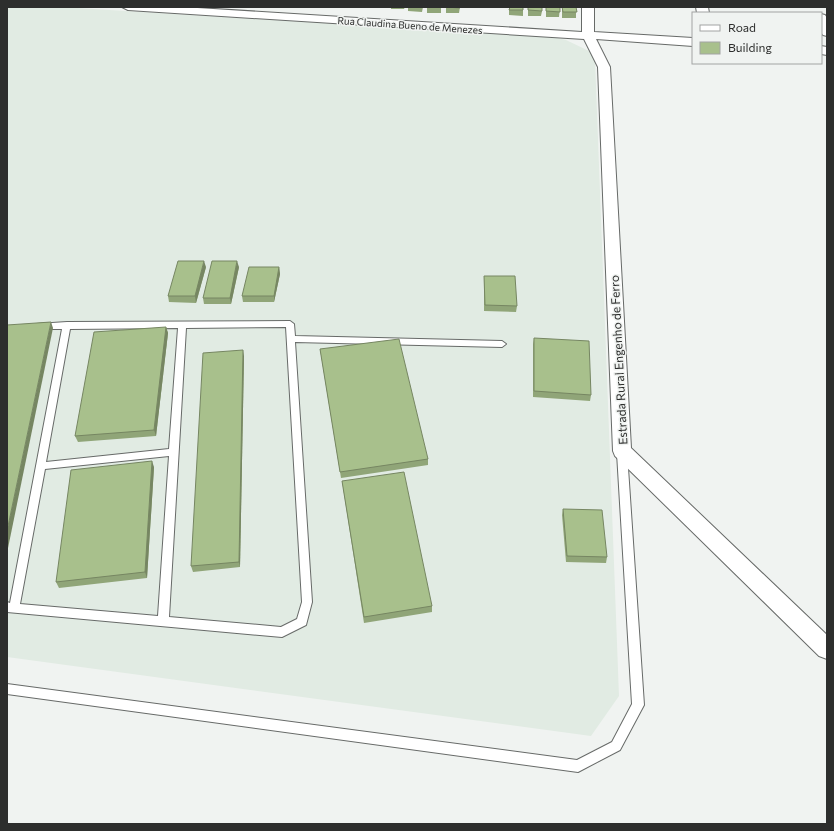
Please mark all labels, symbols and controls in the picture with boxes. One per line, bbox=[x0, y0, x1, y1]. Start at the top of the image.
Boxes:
legend bbox=[692, 12, 822, 64]
street label: Rua Claudina Bueno de Menezes bbox=[337, 14, 483, 36]
text: Road bbox=[728, 20, 756, 34]
text: Building bbox=[728, 40, 772, 54]
street label: Estrada Rural Engenho de Ferro bbox=[607, 275, 629, 445]

